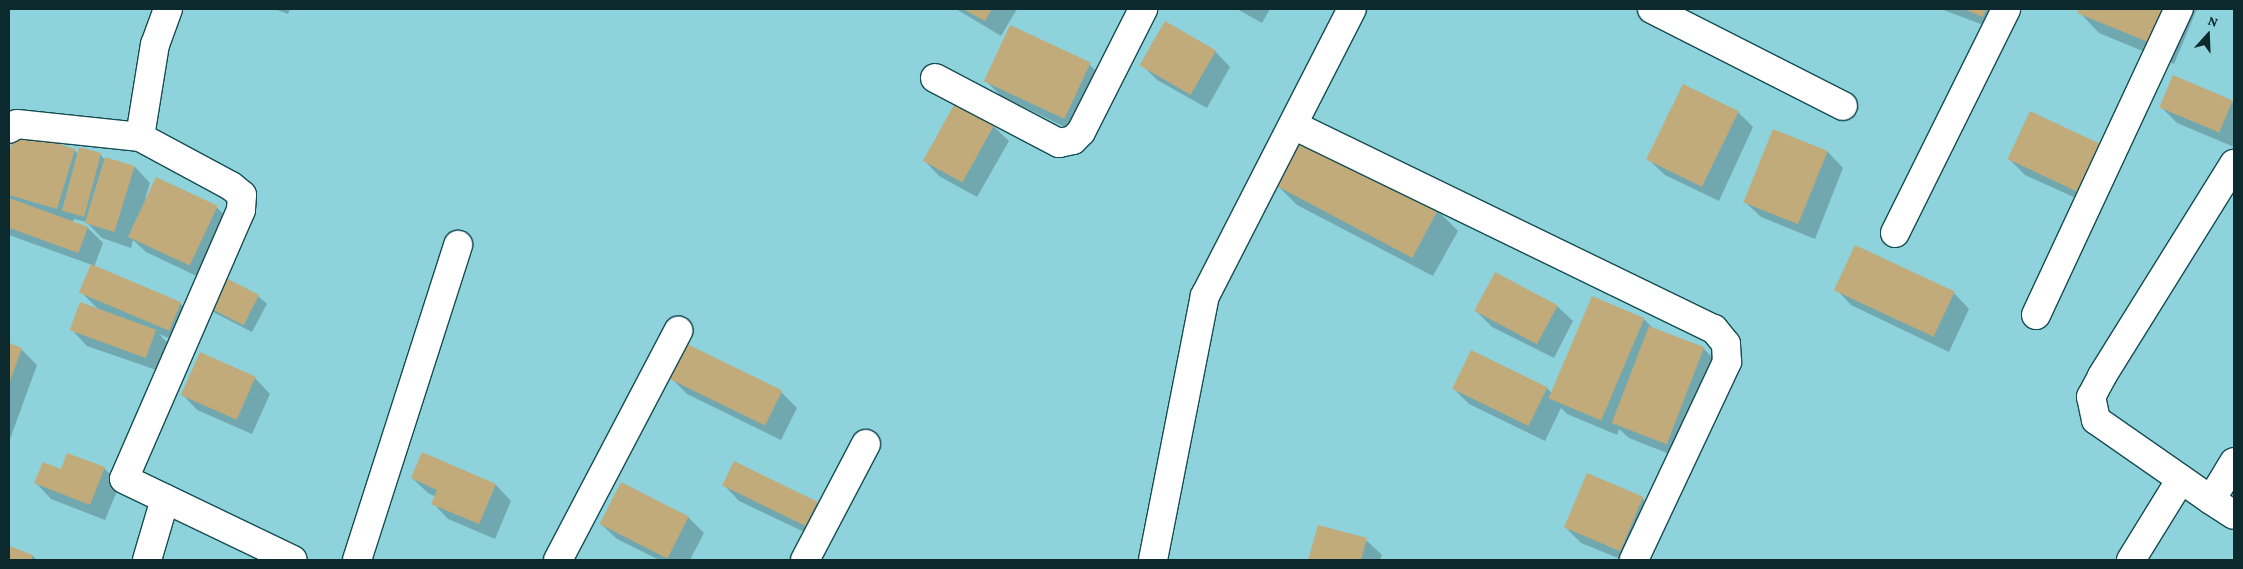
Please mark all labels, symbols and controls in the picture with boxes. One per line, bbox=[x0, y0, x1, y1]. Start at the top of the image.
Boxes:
north arrow bbox=[2183, 10, 2233, 60]
text: N bbox=[2206, 12, 2220, 30]

